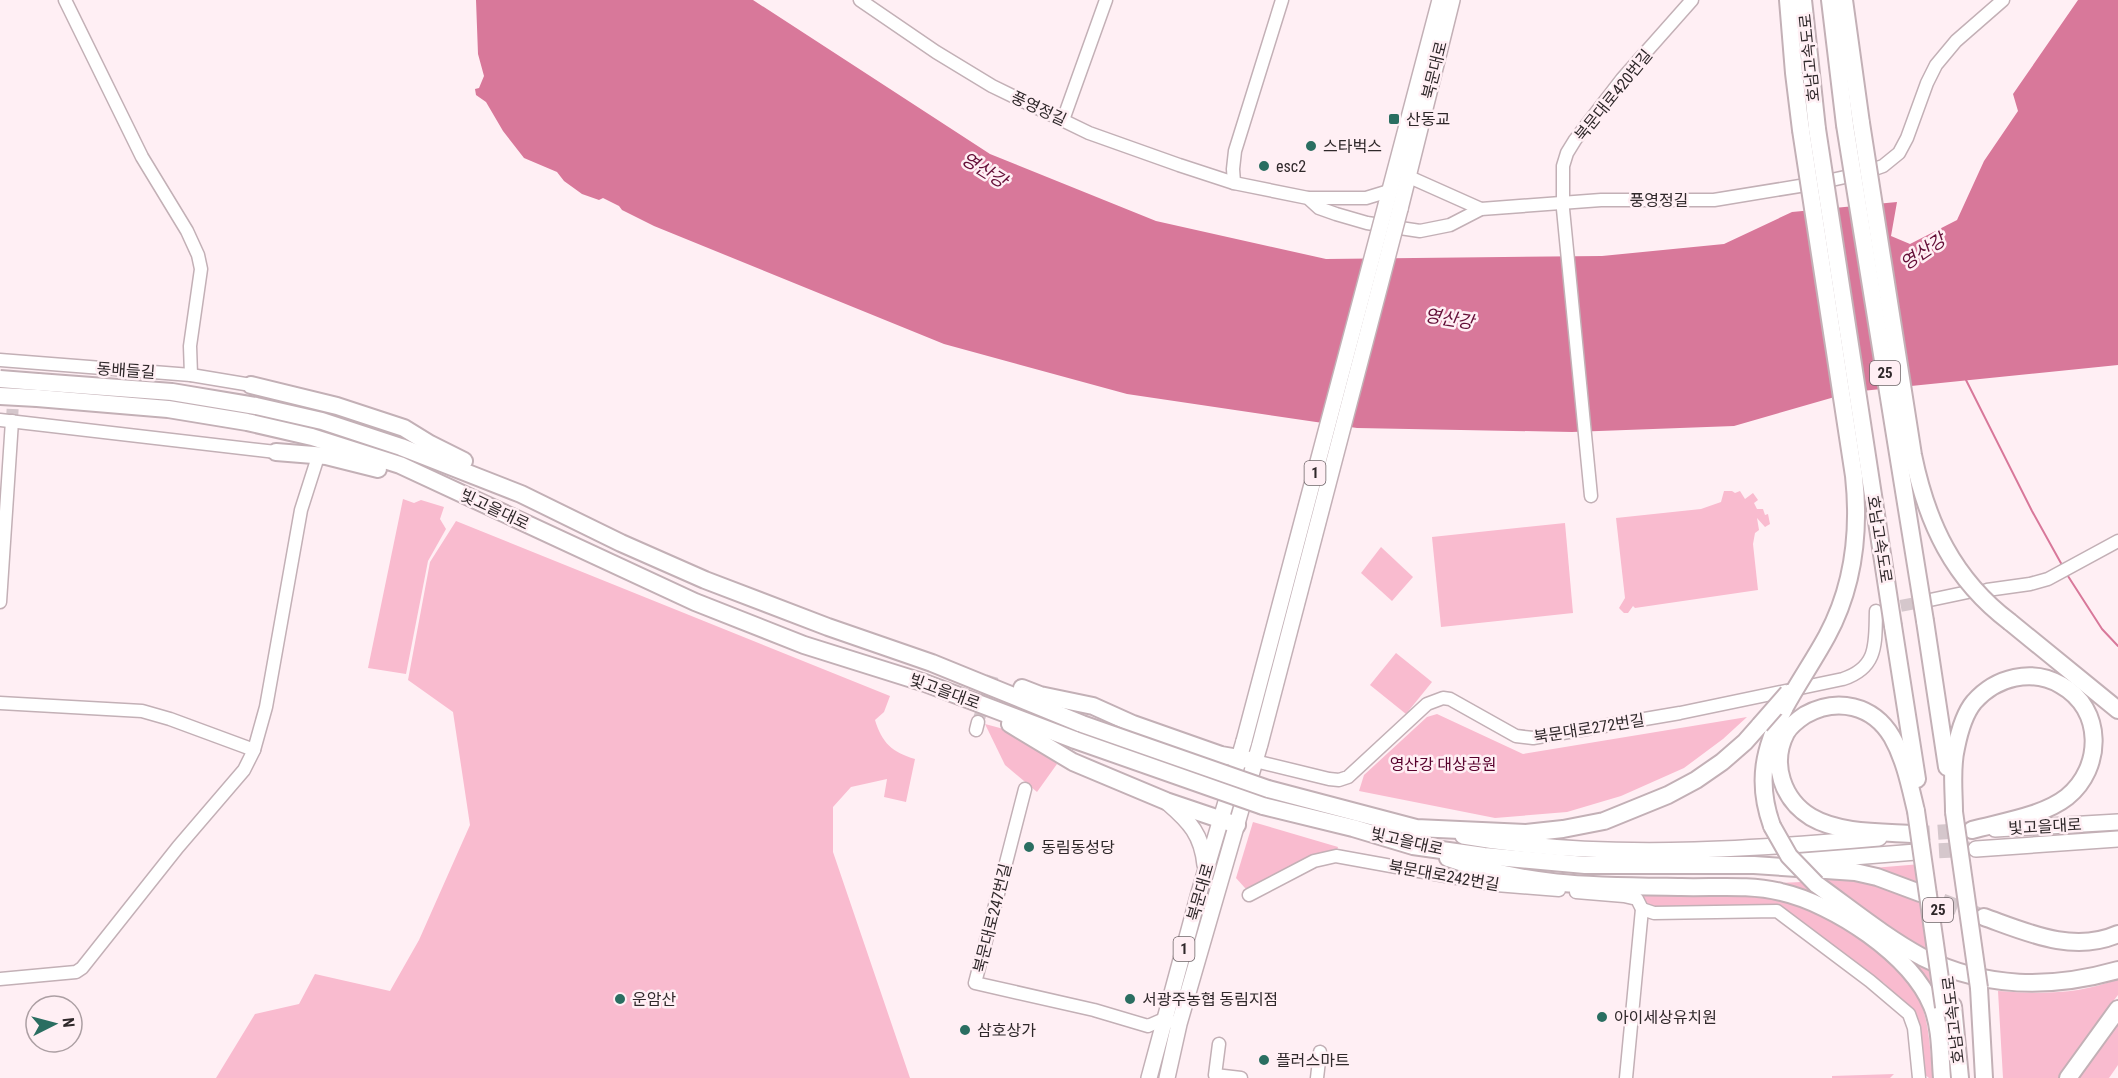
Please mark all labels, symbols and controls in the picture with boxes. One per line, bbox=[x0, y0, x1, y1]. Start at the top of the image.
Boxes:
street label: 호남고속도로 bbox=[1795, 13, 1824, 103]
street label: 북문대로 bbox=[1418, 39, 1451, 101]
street label: 북문대로420번길 bbox=[1571, 46, 1656, 145]
street label: 풍영정길 bbox=[1008, 87, 1069, 130]
place label: 산동교 bbox=[1406, 110, 1450, 129]
marker: 산동교 bbox=[1387, 112, 1401, 126]
place label: 스타벅스 bbox=[1323, 137, 1382, 156]
marker: 스타벅스 bbox=[1304, 139, 1318, 153]
water label: 영산강 bbox=[958, 148, 1013, 193]
place label: esc2 bbox=[1276, 157, 1306, 176]
marker: esc2 bbox=[1257, 159, 1271, 173]
street label: 풍영정길 bbox=[1630, 191, 1688, 210]
water label: 영산강 bbox=[1896, 228, 1951, 274]
water label: 영산강 bbox=[1423, 304, 1478, 333]
street label: 동배들길 bbox=[96, 359, 156, 382]
road number: 25 bbox=[1870, 361, 1900, 385]
road number: 1 bbox=[1304, 461, 1326, 485]
street label: 빛고을대로 bbox=[457, 485, 532, 534]
street label: 호남고속도로 bbox=[1863, 494, 1896, 584]
street label: 빛고을대로 bbox=[907, 670, 983, 713]
street label: 북문대로272번길 bbox=[1532, 710, 1646, 747]
park label: 영산강 대상공원 bbox=[1390, 755, 1496, 774]
street label: 빛고을대로 bbox=[2008, 815, 2083, 838]
street label: 빛고을대로 bbox=[1369, 824, 1445, 859]
place label: 동림동성당 bbox=[1041, 838, 1115, 857]
marker: 동림동성당 bbox=[1022, 840, 1036, 854]
street label: 북문대로242번길 bbox=[1387, 856, 1501, 895]
street label: 북문대로247번길 bbox=[970, 861, 1015, 975]
street label: 북문대로 bbox=[1183, 861, 1218, 923]
road number: 25 bbox=[1923, 898, 1953, 922]
road number: 1 bbox=[1174, 937, 1194, 961]
street label: 호남고속도로 bbox=[1939, 975, 1968, 1065]
place label: 운암산 bbox=[632, 990, 676, 1009]
place label: 서광주농협 동림지점 bbox=[1142, 990, 1278, 1009]
marker: 운암산 bbox=[613, 992, 627, 1006]
marker: 서광주농협 동림지점 bbox=[1123, 992, 1137, 1006]
north arrow bbox=[24, 994, 84, 1054]
place label: 아이세상유치원 bbox=[1614, 1008, 1717, 1027]
marker: 아이세상유치원 bbox=[1595, 1010, 1609, 1024]
text: N bbox=[58, 1017, 78, 1028]
place label: 삼호상가 bbox=[977, 1021, 1036, 1040]
marker: 삼호상가 bbox=[958, 1023, 972, 1037]
place label: 플러스마트 bbox=[1276, 1051, 1350, 1070]
marker: 플러스마트 bbox=[1257, 1053, 1271, 1067]

